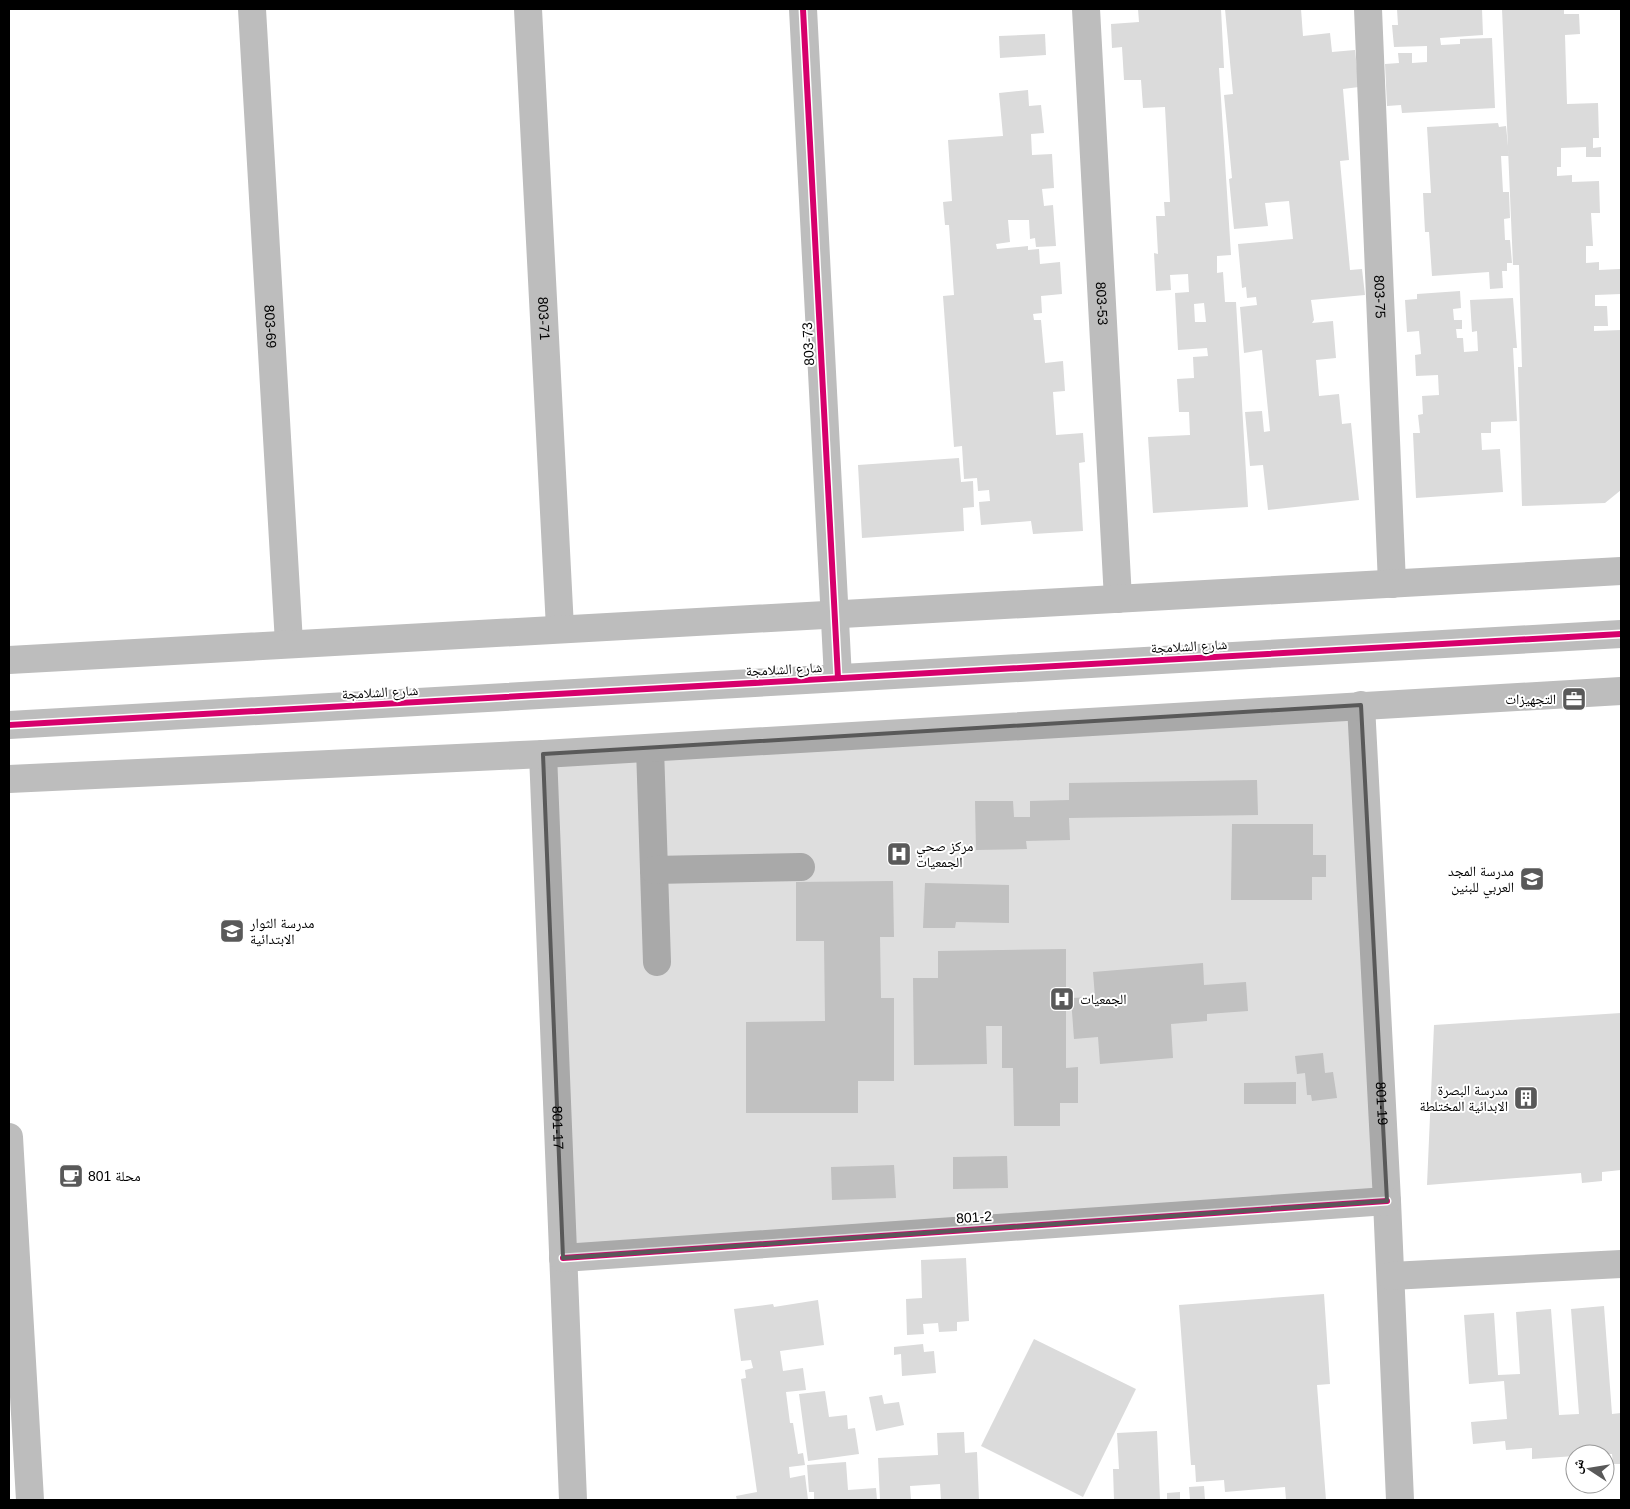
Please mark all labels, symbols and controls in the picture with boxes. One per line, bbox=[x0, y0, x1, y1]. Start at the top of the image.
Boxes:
street label: 803-75 bbox=[1371, 275, 1389, 319]
street label: 803-53 bbox=[1093, 281, 1111, 326]
street label: 803-71 bbox=[535, 296, 553, 341]
street label: 803-69 bbox=[261, 304, 280, 349]
street label: 803-73 bbox=[799, 322, 817, 366]
street label: شارع الشلامجة bbox=[1150, 636, 1228, 658]
street label: شارع الشلامجة bbox=[745, 659, 823, 681]
street label: شارع الشلامجة bbox=[341, 682, 419, 704]
office icon: التجهيزات bbox=[1561, 686, 1587, 712]
place label: التجهيزات bbox=[1505, 691, 1556, 708]
place label: مركز صحي الجمعيات bbox=[916, 838, 973, 870]
hospital icon: مركز صحي الجمعيات bbox=[886, 841, 912, 867]
place label: مدرسة المجد العربي للبنين bbox=[1448, 863, 1514, 899]
school or university icon: مدرسة المجد العربي للبنين bbox=[1519, 866, 1545, 892]
place label: مدرسة الثوار الابتدائية bbox=[249, 915, 314, 947]
school or university icon: مدرسة الثوار الابتدائية bbox=[219, 918, 245, 944]
hospital icon: الجمعيات bbox=[1049, 986, 1075, 1012]
place label: الجمعيات bbox=[1080, 991, 1127, 1007]
street label: 801-19 bbox=[1373, 1081, 1391, 1126]
place label: مدرسة البصرة الابدائية المختلطة bbox=[1419, 1082, 1508, 1114]
building icon: مدرسة البصرة الابدائية المختلطة bbox=[1513, 1085, 1539, 1111]
street label: 801-17 bbox=[549, 1106, 567, 1150]
cafe icon: محلة 801 bbox=[58, 1163, 84, 1189]
place label: محلة 801 bbox=[88, 1168, 141, 1184]
street label: 801-2 bbox=[956, 1208, 993, 1226]
north arrow bbox=[1565, 1444, 1615, 1494]
text: ش bbox=[1568, 1457, 1588, 1475]

